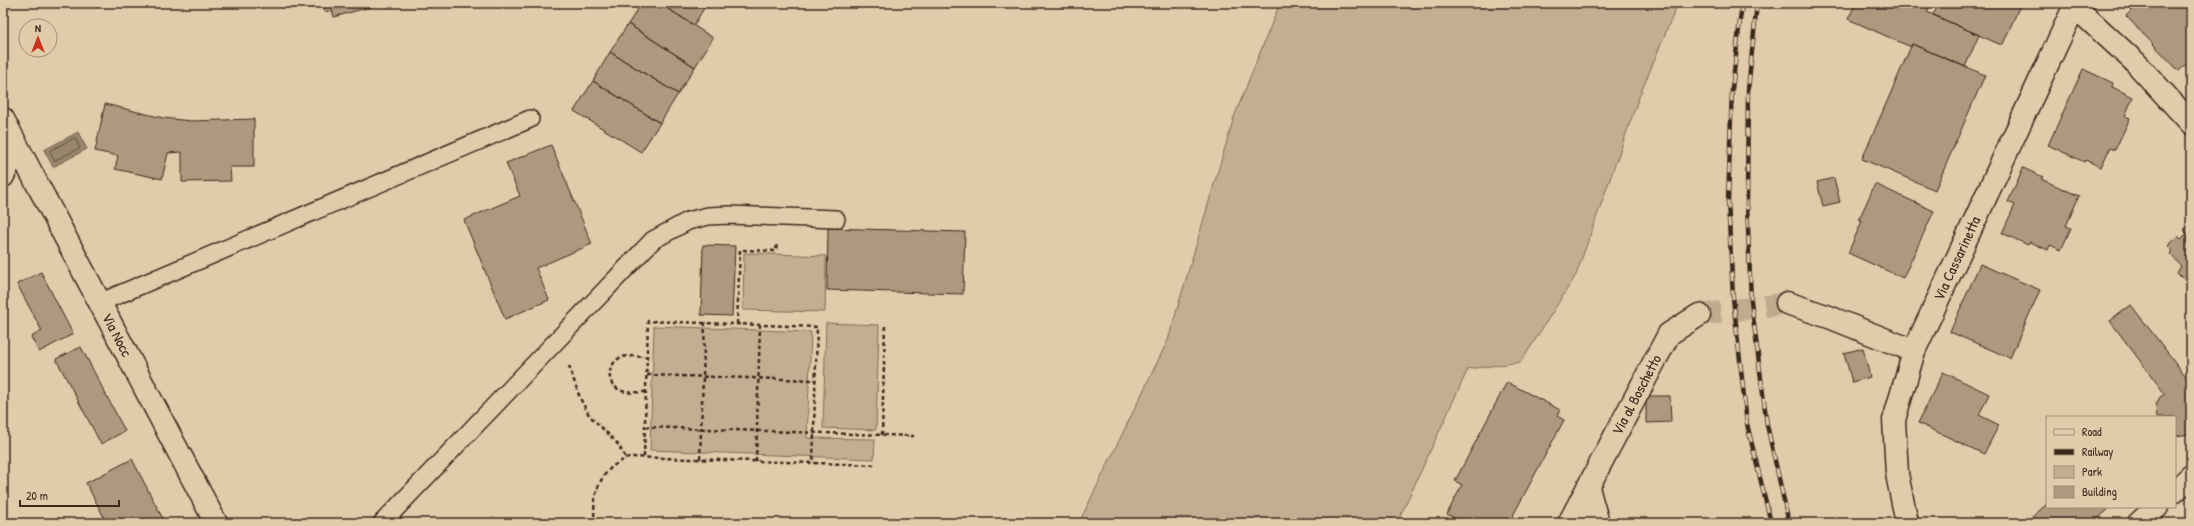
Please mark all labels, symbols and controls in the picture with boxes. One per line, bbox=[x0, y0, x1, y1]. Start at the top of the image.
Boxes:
north arrow bbox=[18, 18, 58, 58]
text: N bbox=[35, 21, 41, 35]
street label: Via Cassarinetta bbox=[1928, 213, 1985, 304]
street label: Via Nocc bbox=[97, 309, 138, 360]
street label: Via al Boschetto bbox=[1606, 351, 1666, 439]
legend bbox=[2046, 416, 2176, 508]
text: Road bbox=[2082, 423, 2102, 440]
text: Railway bbox=[2082, 443, 2113, 460]
text: Park bbox=[2082, 463, 2102, 480]
scale bar bbox=[20, 482, 119, 508]
text: Building bbox=[2082, 483, 2117, 500]
text: 20 m bbox=[26, 487, 48, 504]

